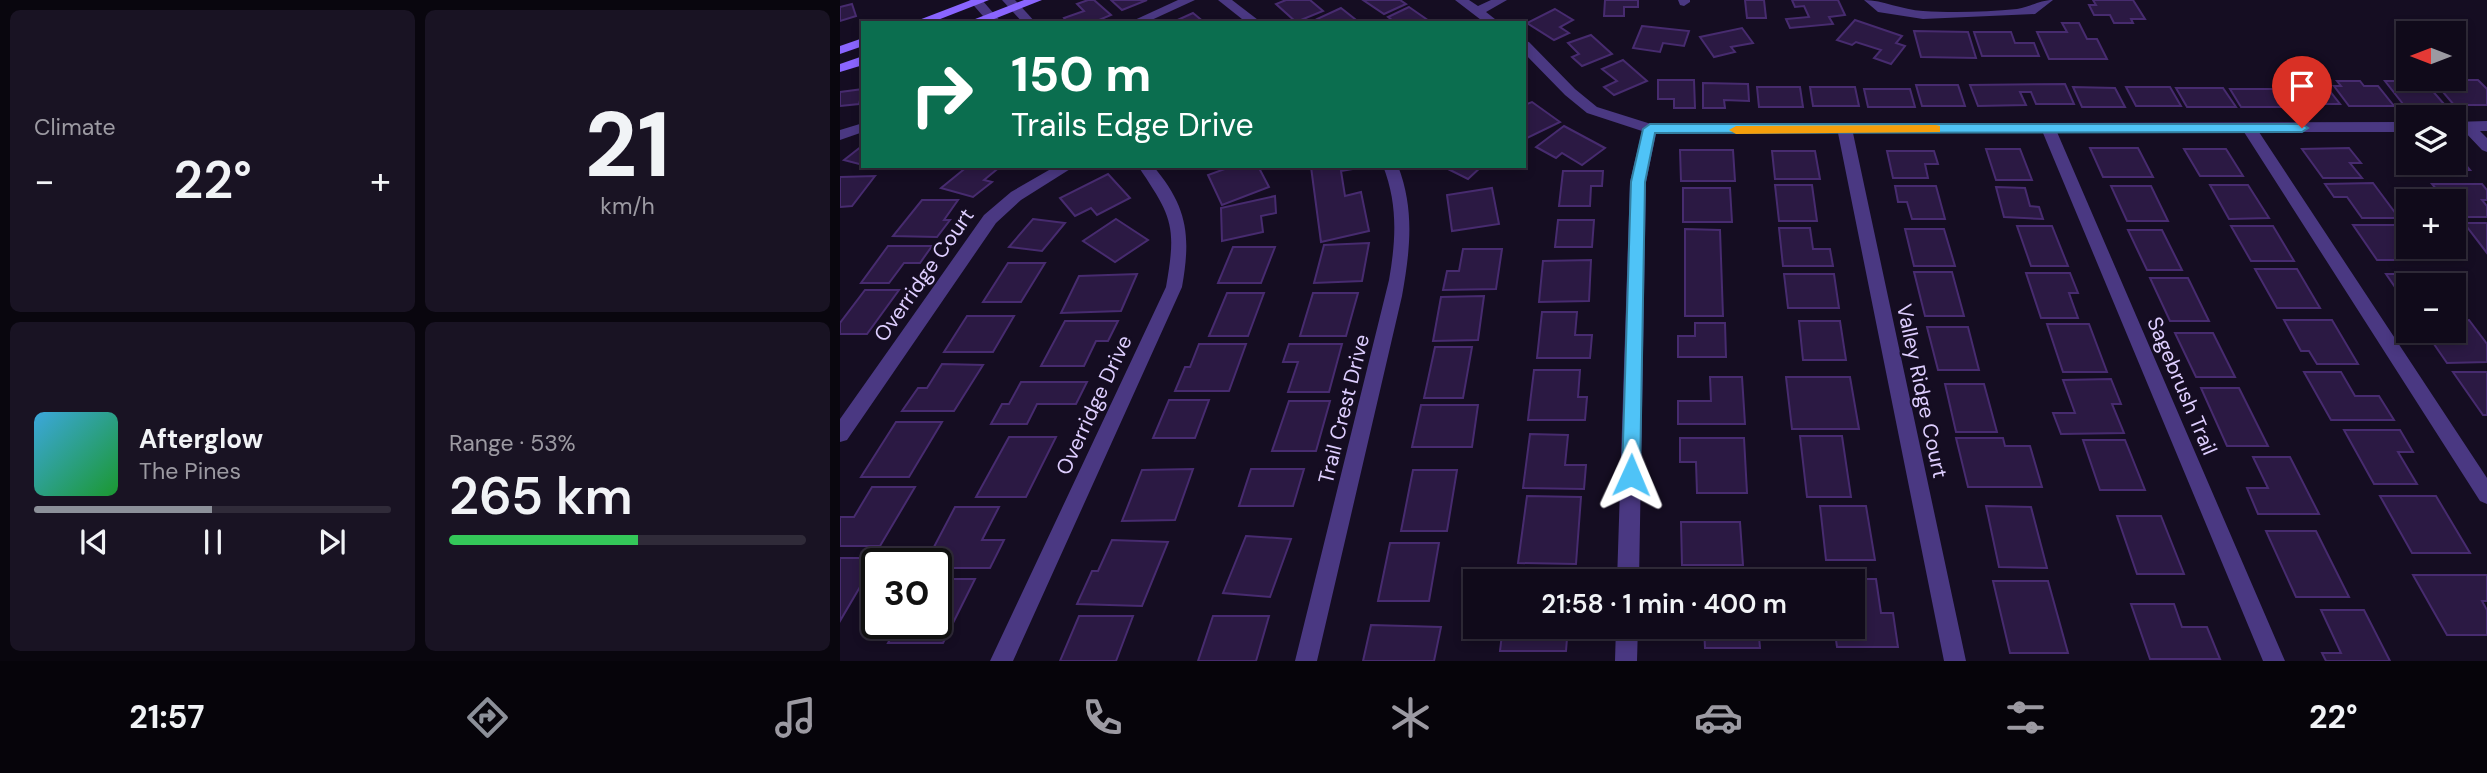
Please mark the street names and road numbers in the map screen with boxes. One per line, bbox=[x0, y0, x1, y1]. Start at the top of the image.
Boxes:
street label: Overridge Court bbox=[868, 203, 980, 347]
street label: Valley Ridge Court bbox=[1890, 301, 1954, 481]
street label: Sagebrush Trail bbox=[2140, 313, 2224, 459]
street label: Overridge Drive bbox=[1049, 331, 1139, 479]
street label: Trail Crest Drive bbox=[1312, 331, 1376, 487]

